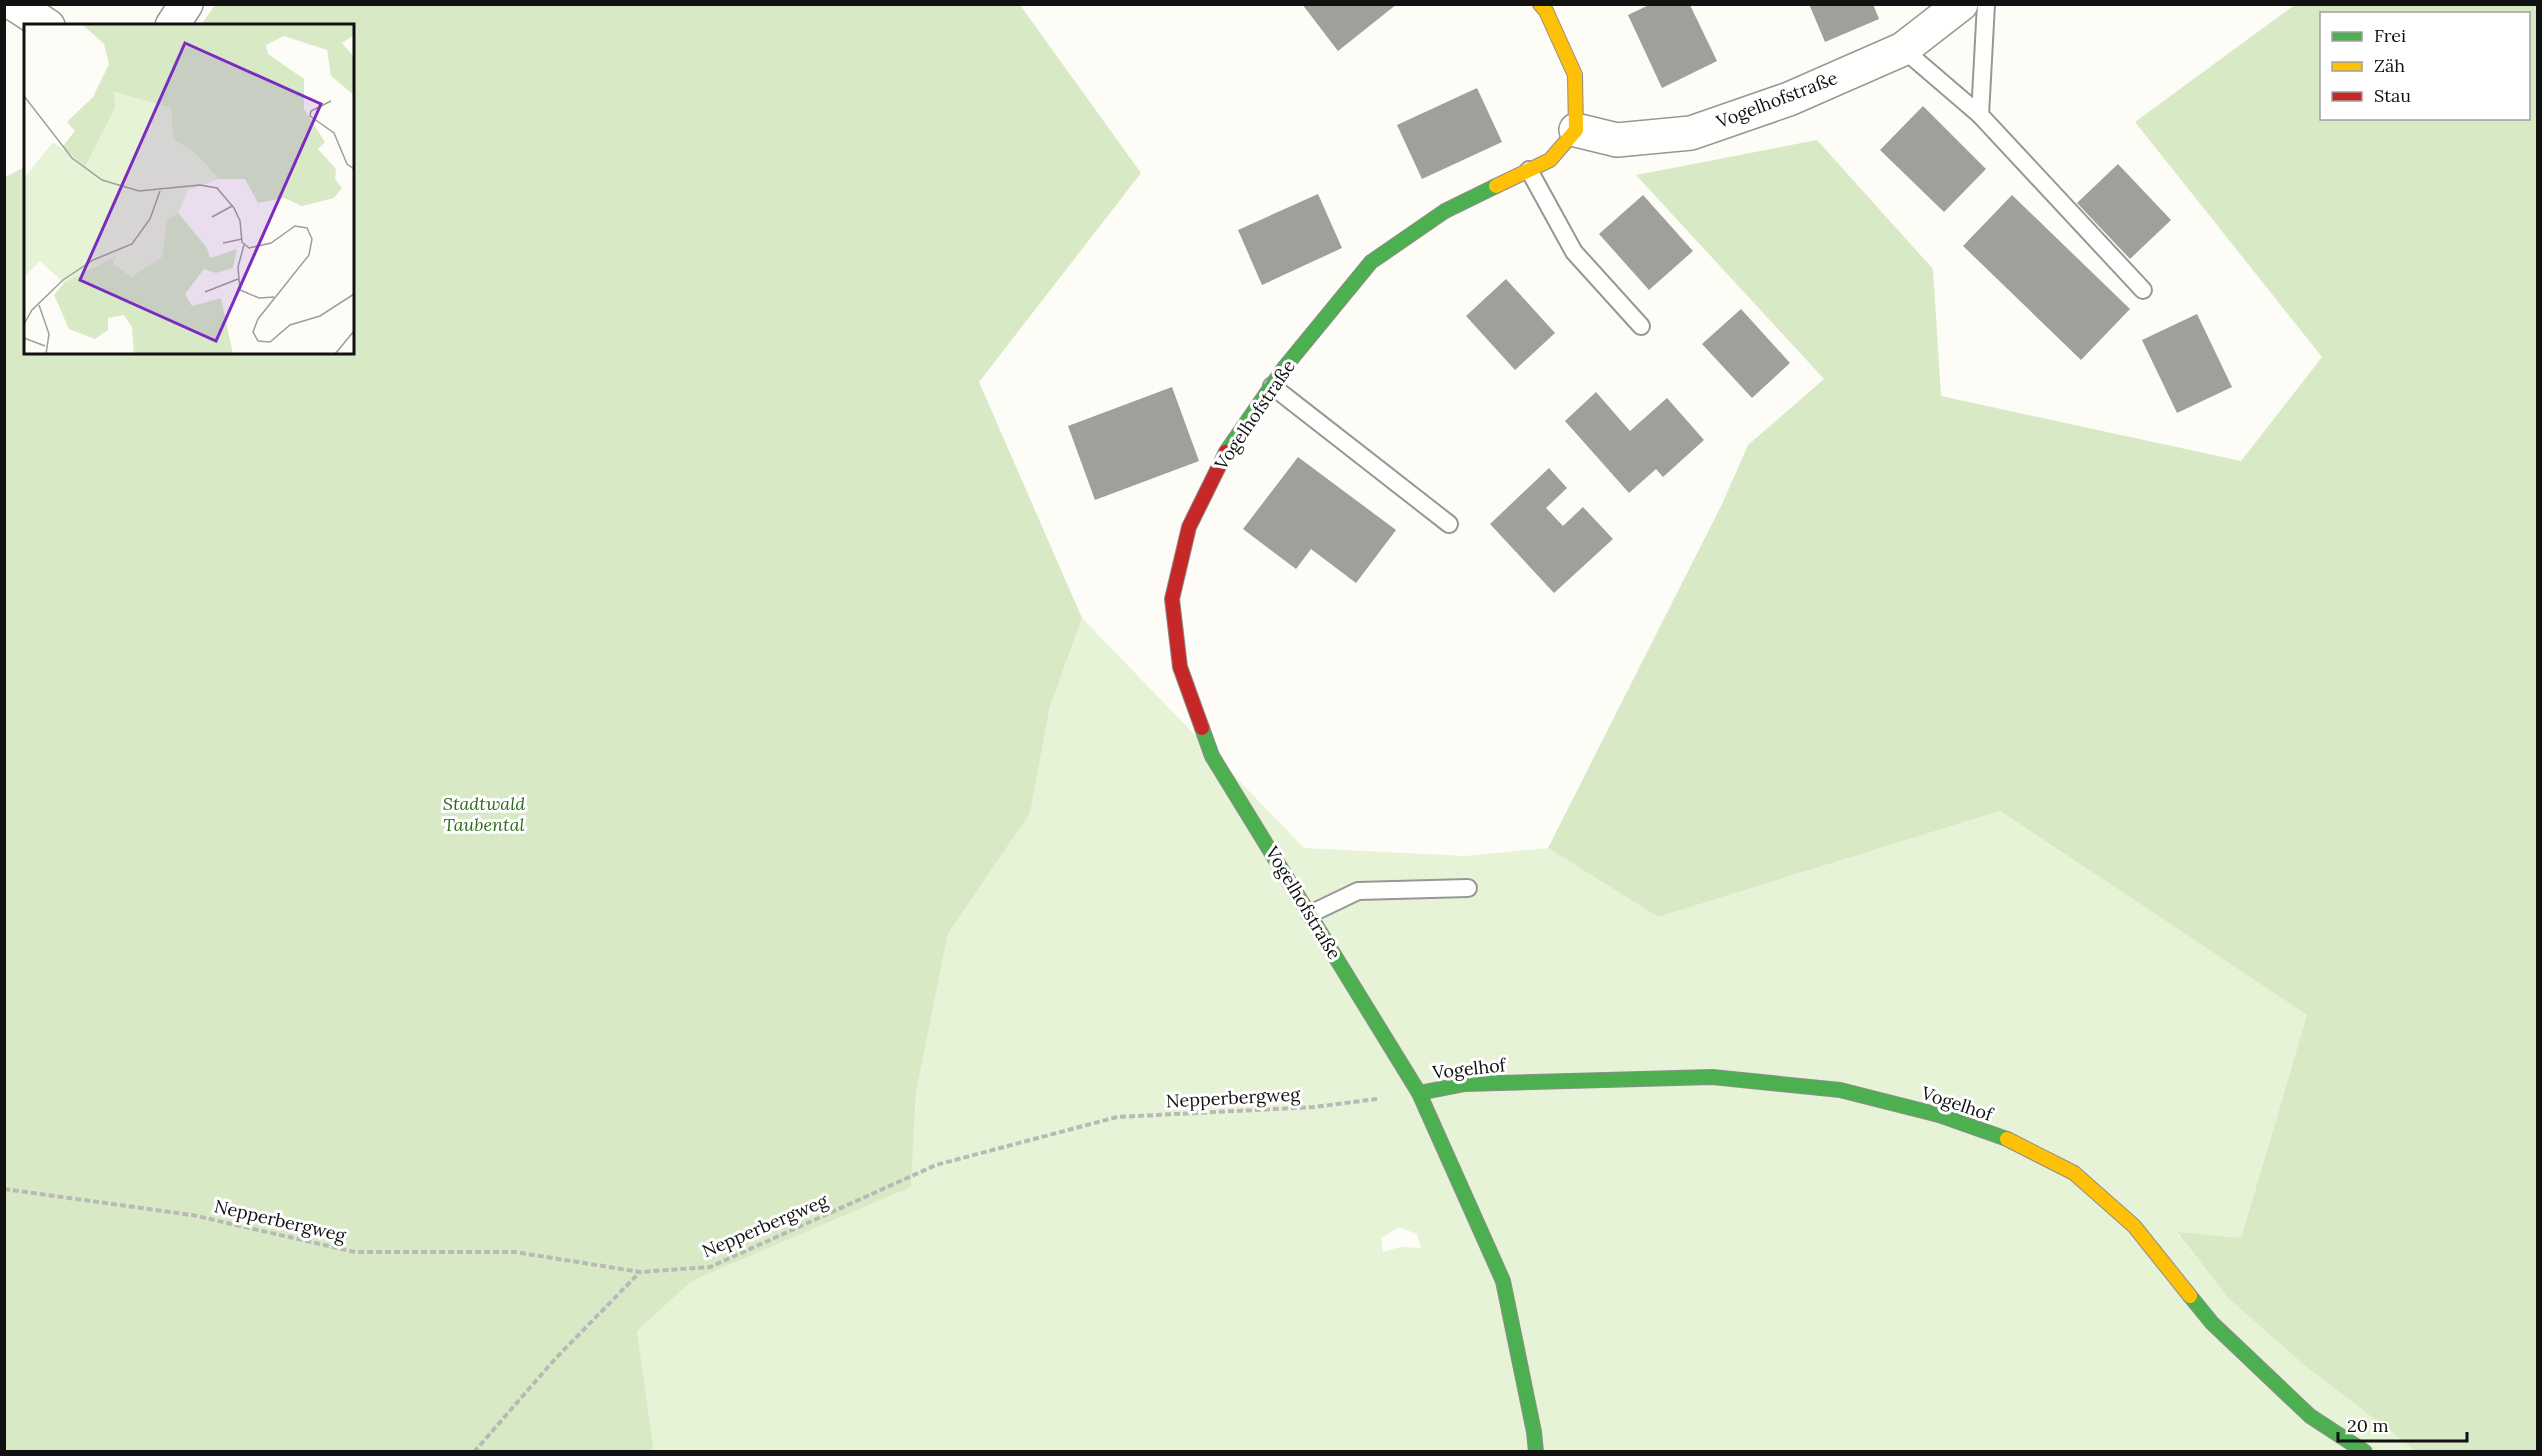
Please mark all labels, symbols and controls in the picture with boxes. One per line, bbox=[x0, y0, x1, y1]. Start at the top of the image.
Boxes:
legend bbox=[2320, 12, 2530, 120]
inset map bbox=[24, 24, 354, 354]
text: Frei bbox=[2374, 24, 2406, 47]
text: Zäh bbox=[2374, 54, 2405, 77]
street label: Vogelhofstraße bbox=[1712, 66, 1841, 134]
text: Stau bbox=[2374, 84, 2411, 107]
street label: Vogelhofstraße bbox=[1209, 355, 1300, 475]
park label: Stadtwald Taubental bbox=[443, 792, 525, 836]
street label: Vogelhofstraße bbox=[1260, 841, 1346, 964]
street label: Vogelhof bbox=[1430, 1053, 1509, 1084]
street label: Vogelhof bbox=[1918, 1081, 1997, 1126]
street label: Nepperbergweg bbox=[1165, 1082, 1302, 1112]
street label: Nepperbergweg bbox=[699, 1188, 832, 1262]
street label: Nepperbergweg bbox=[212, 1194, 349, 1247]
scale bar bbox=[2338, 1405, 2467, 1443]
text: 20 m bbox=[2347, 1414, 2389, 1437]

